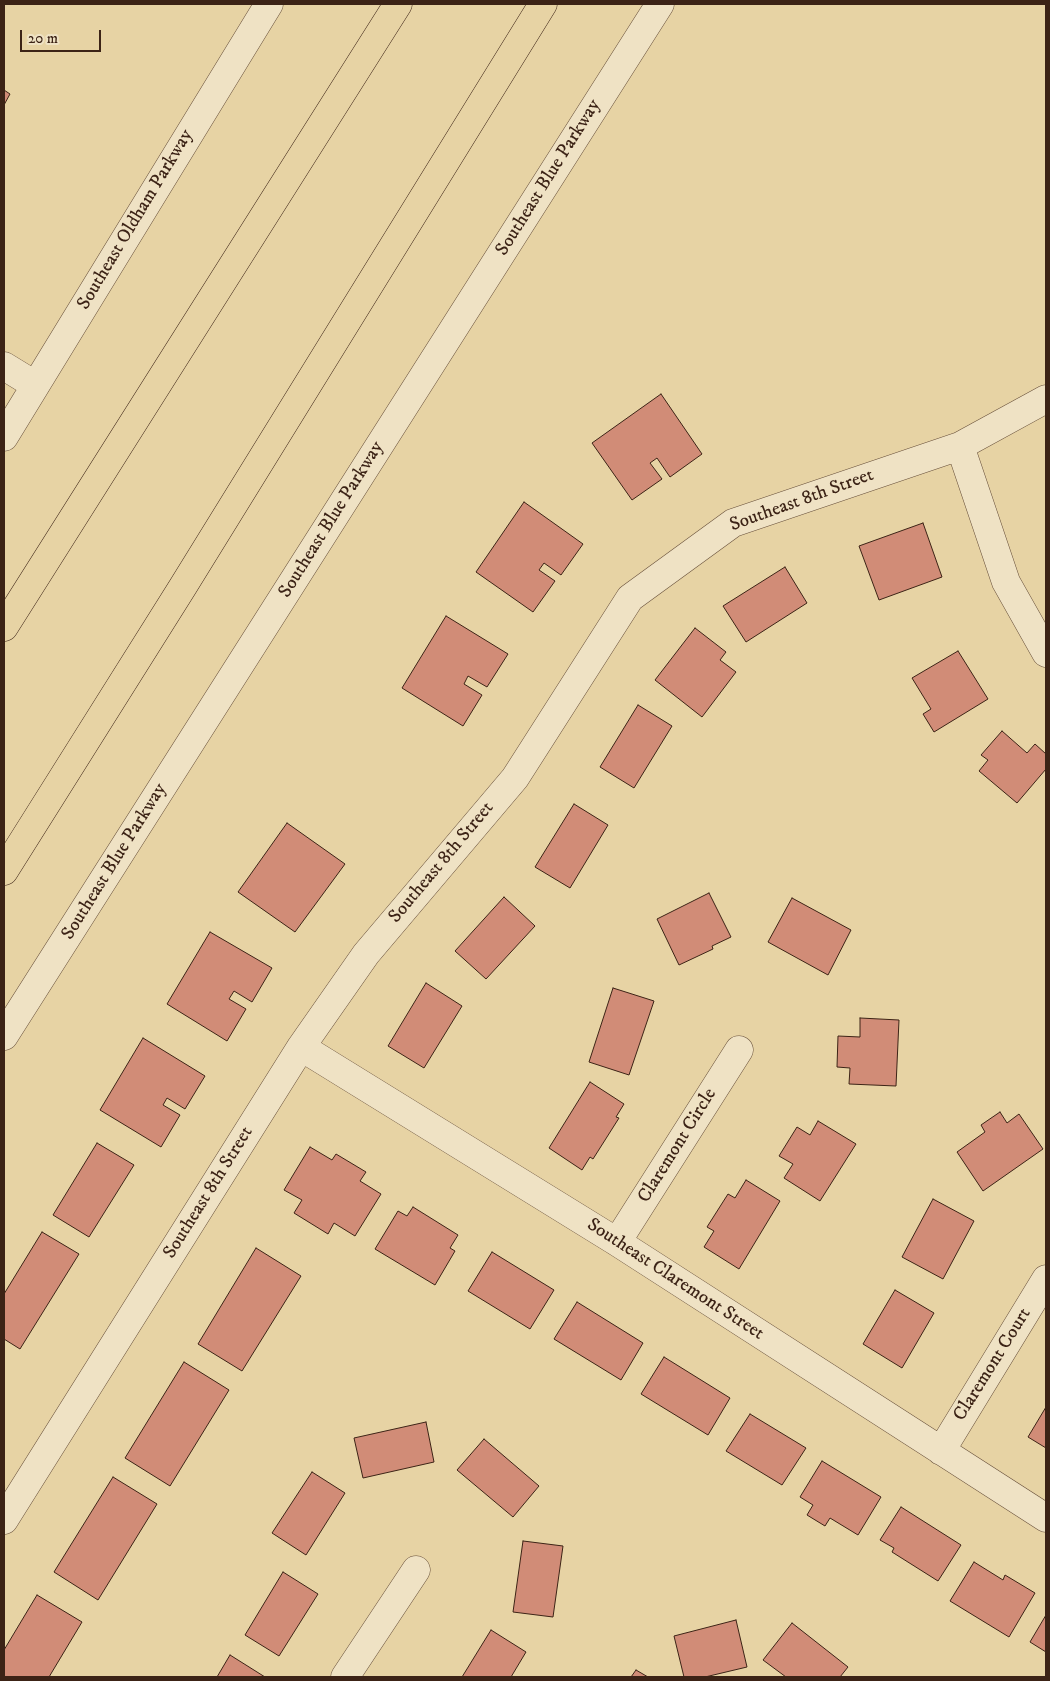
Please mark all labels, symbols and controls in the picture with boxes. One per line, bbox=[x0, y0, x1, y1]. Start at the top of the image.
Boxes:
scale bar bbox=[22, 20, 104, 52]
text: 20 m bbox=[28, 29, 58, 48]
street label: Southeast Blue Parkway bbox=[492, 96, 606, 260]
street label: Southeast Oldham Parkway bbox=[73, 126, 199, 314]
street label: Southeast Blue Parkway bbox=[275, 438, 389, 602]
street label: Southeast 8th Street bbox=[727, 464, 877, 538]
street label: Southeast Blue Parkway bbox=[58, 780, 172, 944]
street label: Southeast 8th Street bbox=[385, 798, 499, 928]
street label: Claremont Circle bbox=[634, 1084, 722, 1208]
street label: Southeast 8th Street bbox=[159, 1123, 259, 1263]
street label: Southeast Claremont Street bbox=[582, 1214, 768, 1346]
street label: Claremont Court bbox=[949, 1304, 1037, 1426]

